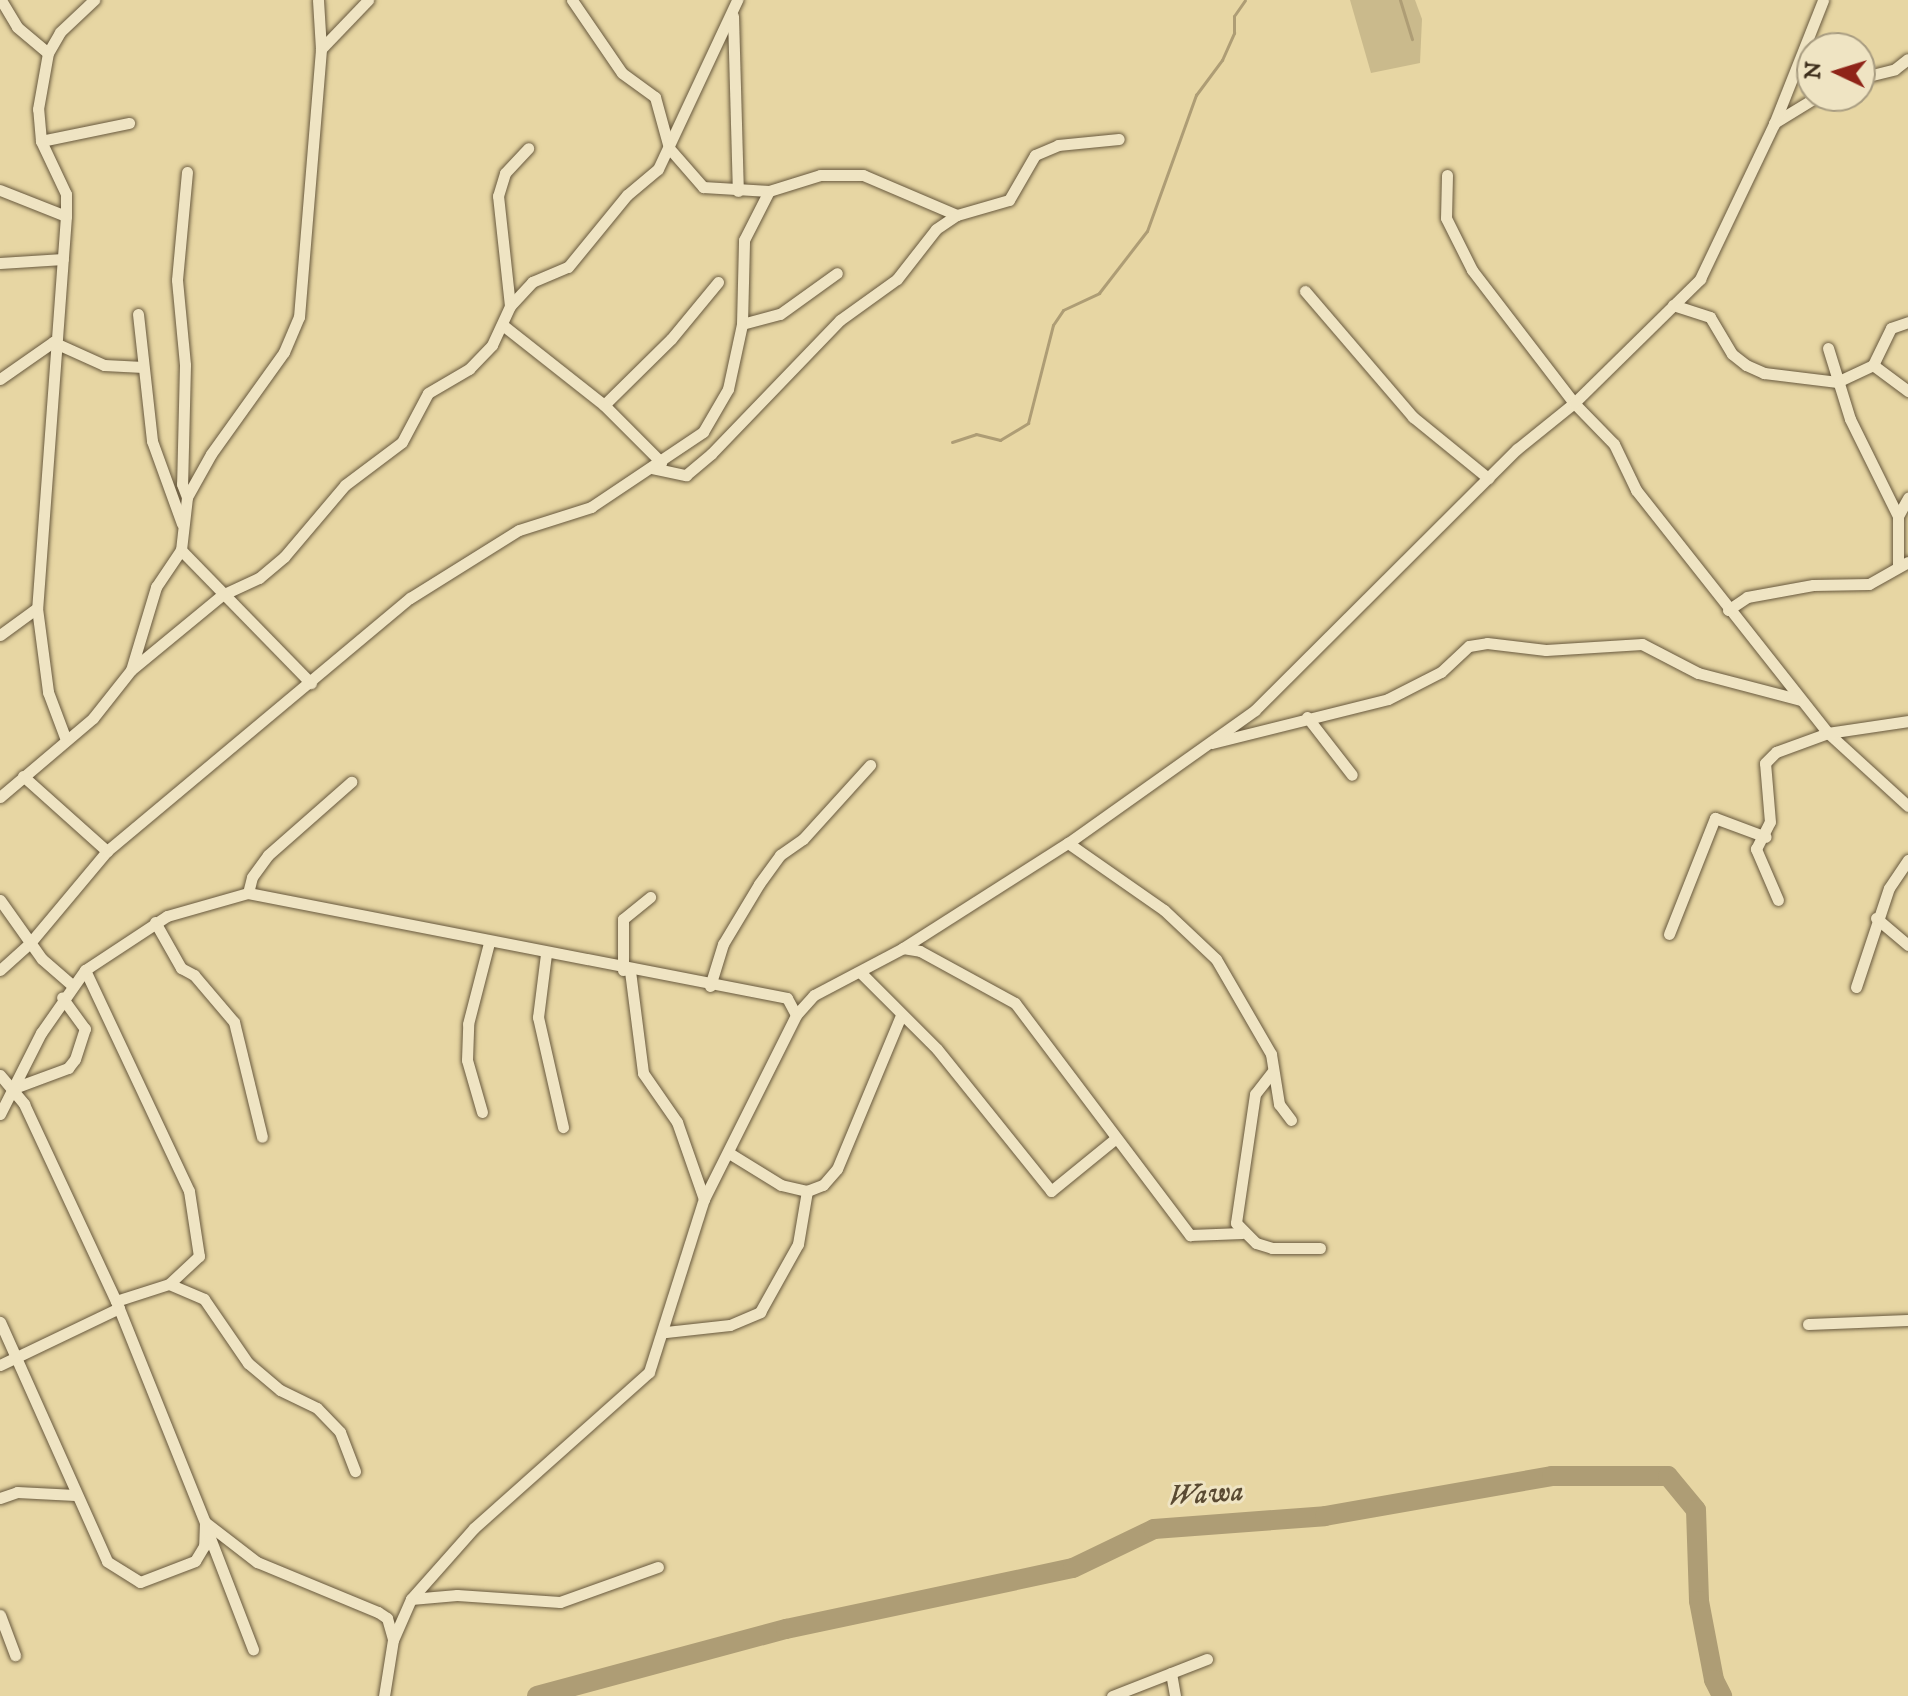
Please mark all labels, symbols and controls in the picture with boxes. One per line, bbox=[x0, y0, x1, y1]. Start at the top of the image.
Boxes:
north arrow bbox=[1796, 32, 1876, 112]
text: N bbox=[1799, 60, 1828, 80]
water label: Wawa bbox=[1167, 1474, 1245, 1516]

